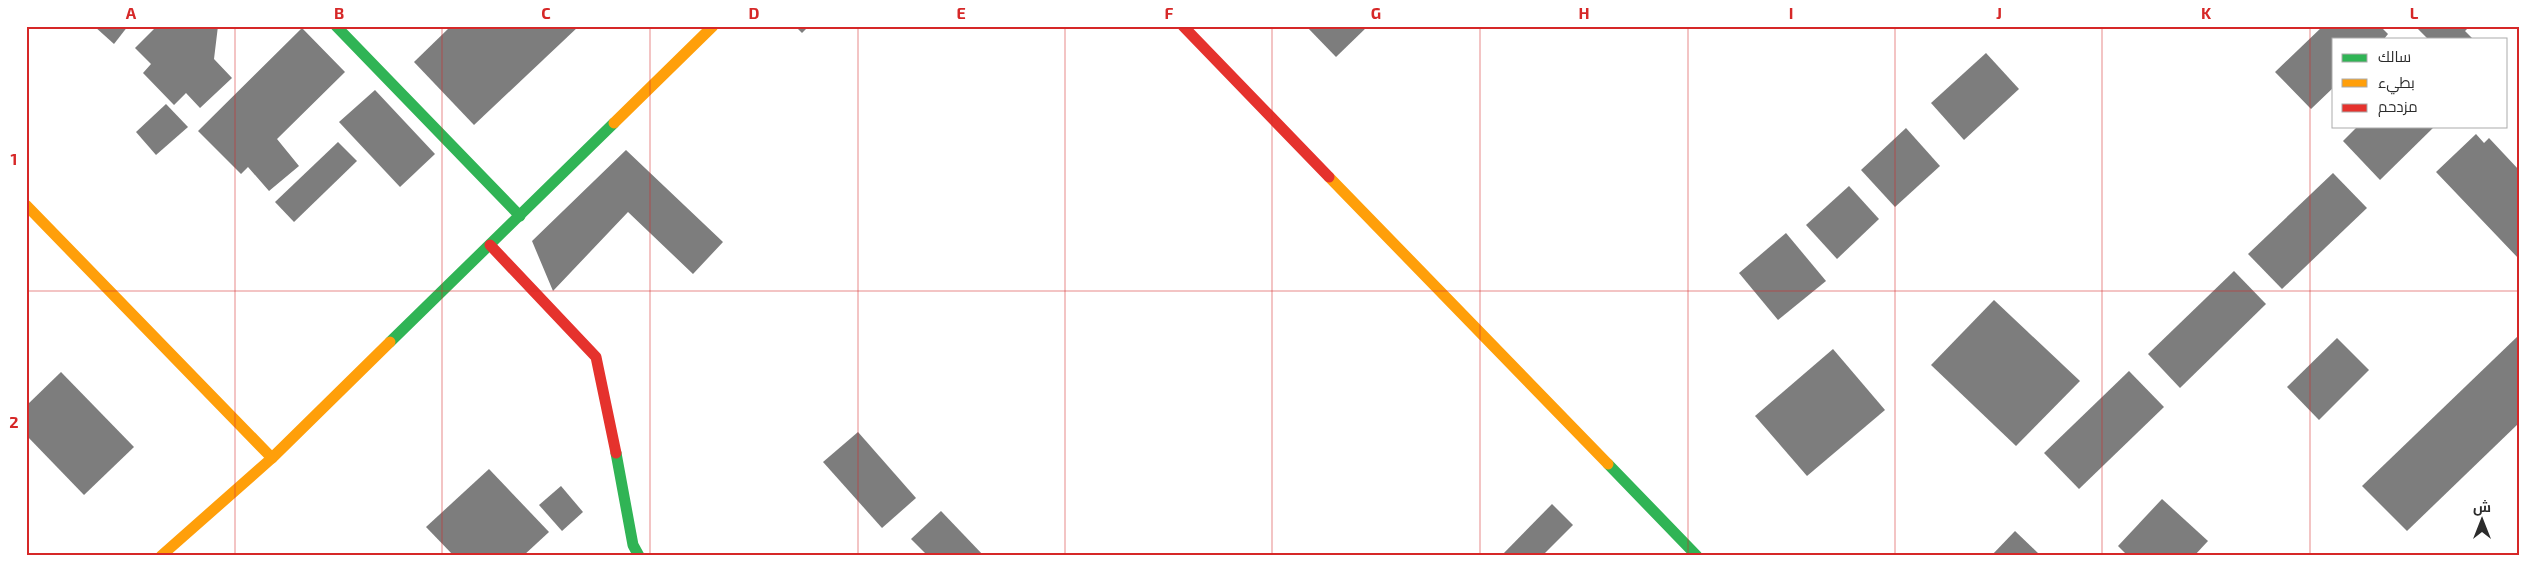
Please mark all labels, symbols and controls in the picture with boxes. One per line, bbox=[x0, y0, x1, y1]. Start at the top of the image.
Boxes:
text: A bbox=[126, 3, 137, 22]
text: B bbox=[334, 3, 344, 22]
text: C bbox=[541, 3, 551, 22]
text: D bbox=[749, 3, 760, 22]
text: E bbox=[956, 3, 966, 22]
text: F bbox=[1165, 3, 1174, 22]
text: G bbox=[1371, 3, 1381, 22]
text: H bbox=[1578, 3, 1590, 22]
text: I bbox=[1789, 3, 1793, 22]
text: J bbox=[1996, 3, 2002, 22]
text: K bbox=[2201, 3, 2212, 22]
text: L bbox=[2410, 3, 2419, 22]
legend bbox=[2332, 38, 2508, 128]
text: سالك bbox=[2378, 47, 2411, 65]
text: بطيء bbox=[2378, 73, 2415, 95]
text: مزدحم bbox=[2378, 97, 2418, 117]
text: 1 bbox=[11, 149, 17, 168]
text: 2 bbox=[9, 412, 19, 431]
north arrow bbox=[2458, 494, 2508, 544]
text: ش bbox=[2473, 498, 2491, 516]

